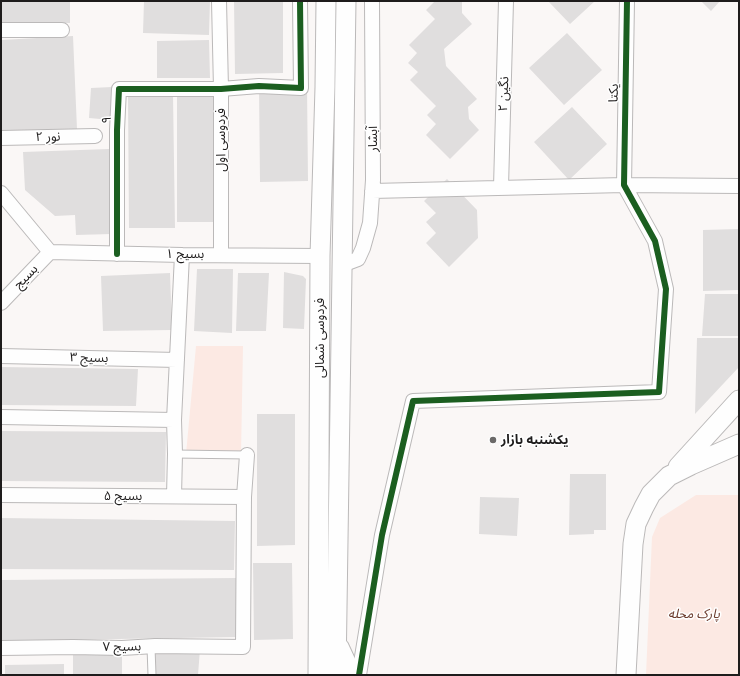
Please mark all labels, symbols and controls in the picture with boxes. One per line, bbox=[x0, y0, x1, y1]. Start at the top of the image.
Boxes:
street label: نگین ۲ bbox=[496, 76, 512, 112]
street label: یکتا bbox=[606, 83, 622, 103]
street label: فردوسی اول bbox=[213, 108, 229, 172]
street label: ۹ bbox=[99, 116, 115, 124]
street label: آبشار bbox=[365, 126, 381, 152]
street label: نور ۲ bbox=[35, 129, 61, 145]
street label: بسیج ۱ bbox=[166, 246, 204, 262]
street label: بسیج bbox=[11, 262, 41, 292]
street label: فردوسی شمالی bbox=[312, 298, 328, 378]
street label: بسیج ۳ bbox=[70, 350, 108, 366]
place label: یکشنبه بازار bbox=[501, 432, 568, 448]
marker: یکشنبه بازار bbox=[488, 435, 498, 445]
street label: بسیج ۵ bbox=[104, 488, 142, 504]
park label: پارک محله bbox=[668, 606, 720, 622]
street label: بسیج ۷ bbox=[103, 639, 141, 655]

